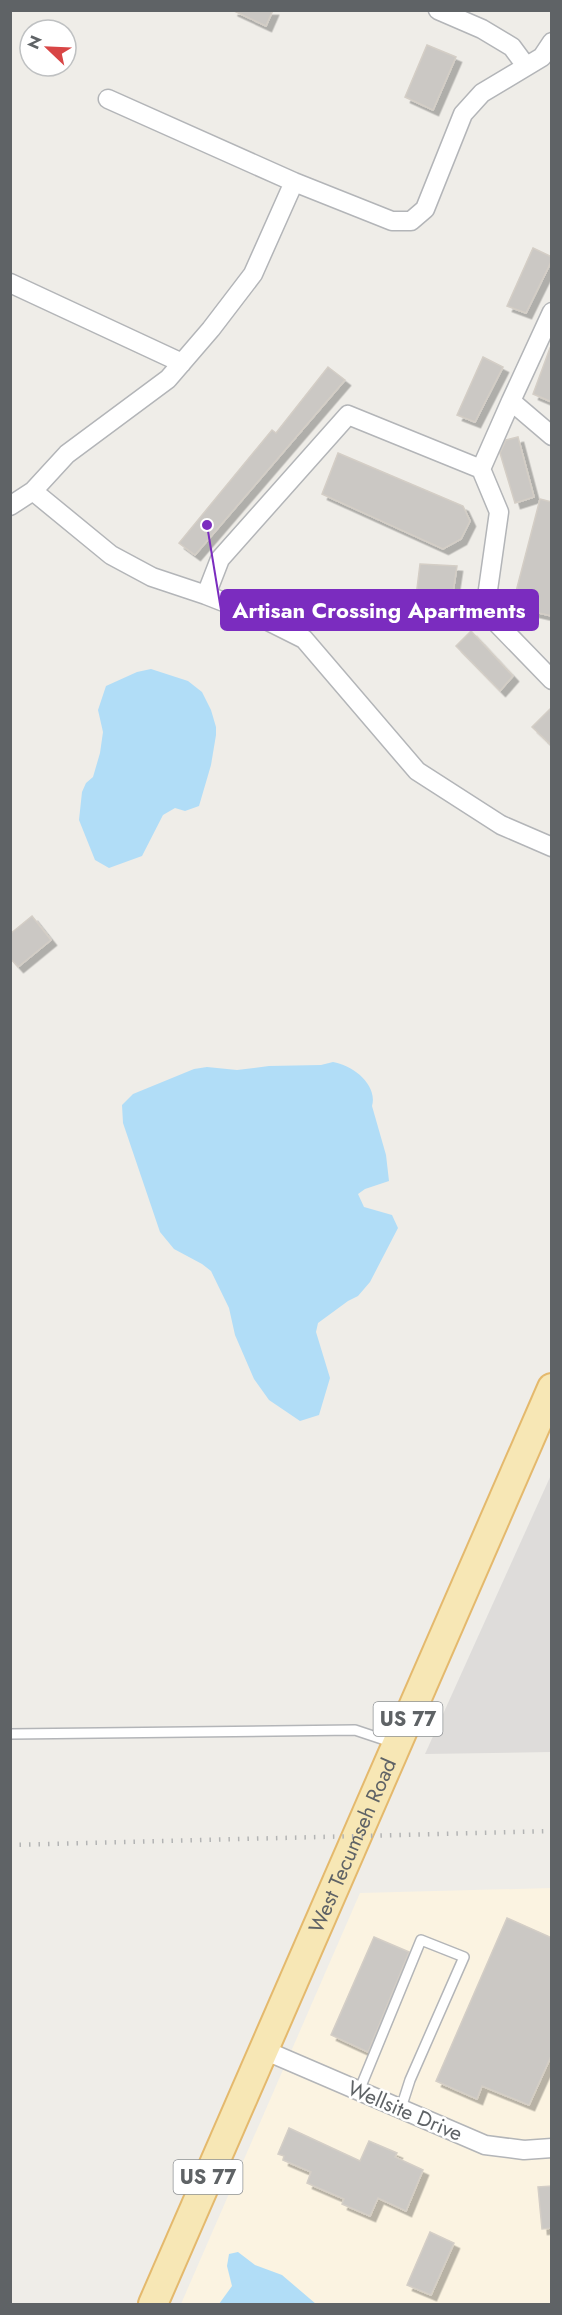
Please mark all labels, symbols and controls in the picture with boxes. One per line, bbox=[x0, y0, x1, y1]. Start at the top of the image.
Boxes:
north arrow bbox=[18, 18, 78, 78]
text: N bbox=[22, 32, 48, 53]
callout: Artisan Crossing Apartments bbox=[221, 590, 538, 630]
text: Artisan Crossing Apartments bbox=[231, 594, 526, 626]
road number: US 77 bbox=[374, 1702, 442, 1736]
street label: West Tecumseh Road bbox=[301, 1754, 404, 1938]
street label: Wellsite Drive bbox=[343, 2073, 467, 2149]
road number: US 77 bbox=[174, 2160, 242, 2194]

